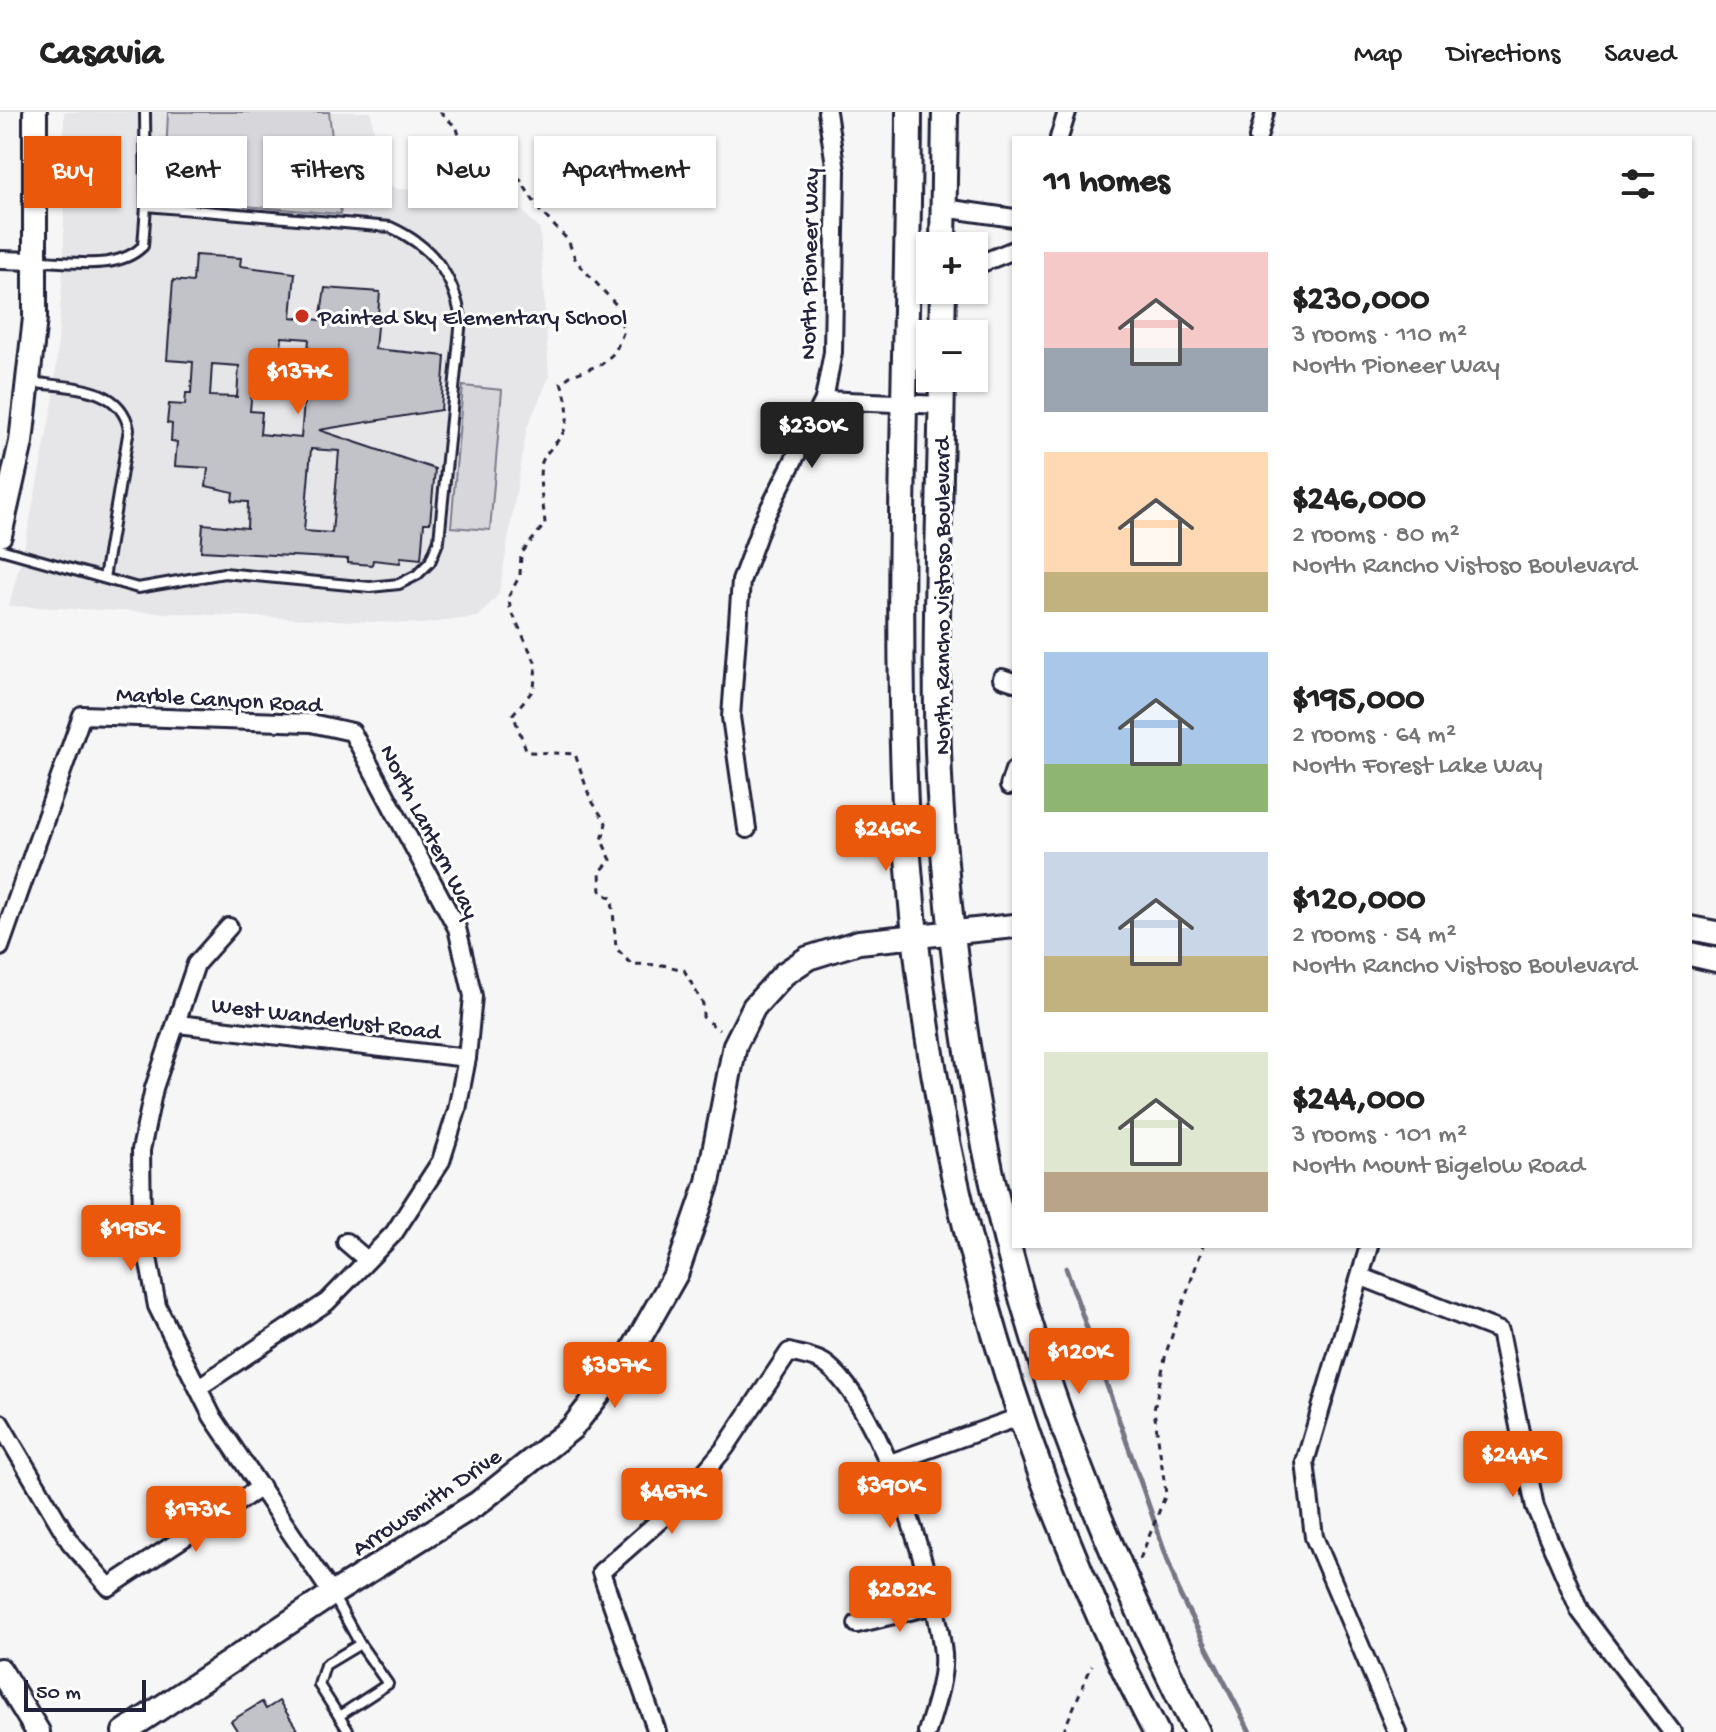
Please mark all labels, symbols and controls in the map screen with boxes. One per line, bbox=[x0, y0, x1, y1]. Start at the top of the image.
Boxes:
text: Casavia bbox=[40, 33, 163, 77]
text: Map bbox=[1354, 39, 1402, 72]
text: Directions bbox=[1446, 39, 1560, 72]
text: Saved bbox=[1604, 39, 1676, 72]
chip: Buy bbox=[24, 136, 121, 208]
chip: Rent bbox=[137, 136, 247, 208]
chip: Filters bbox=[263, 136, 392, 208]
chip: New bbox=[408, 136, 518, 208]
chip: Apartment bbox=[534, 136, 716, 208]
icon: filters bbox=[1616, 162, 1660, 206]
text: 11 homes bbox=[1044, 164, 1170, 204]
street label: North Pioneer Way bbox=[795, 168, 828, 360]
map controls bbox=[916, 232, 988, 392]
button: + bbox=[916, 232, 988, 304]
text: $230,000 bbox=[1292, 281, 1430, 321]
icon: home bbox=[1108, 284, 1204, 380]
place label: Painted Sky Elementary School bbox=[317, 305, 627, 334]
marker: Painted Sky Elementary School bbox=[293, 307, 311, 325]
button: − bbox=[916, 320, 988, 392]
text: 3 rooms · 110 m² bbox=[1292, 321, 1467, 352]
pin: $137K bbox=[242, 348, 354, 416]
text: North Pioneer Way bbox=[1292, 352, 1500, 383]
text: $137K bbox=[266, 358, 330, 389]
pin: $230K bbox=[756, 402, 868, 470]
text: $230K bbox=[778, 412, 846, 443]
street label: North Rancho Vistoso Boulevard bbox=[930, 435, 959, 755]
text: $246,000 bbox=[1292, 481, 1426, 521]
icon: home bbox=[1108, 484, 1204, 580]
text: 2 rooms · 80 m² bbox=[1292, 521, 1460, 552]
text: North Rancho Vistoso Boulevard bbox=[1292, 552, 1637, 583]
text: $195,000 bbox=[1292, 681, 1425, 721]
street label: Marble Canyon Road bbox=[115, 682, 324, 721]
icon: home bbox=[1108, 684, 1204, 780]
text: 2 rooms · 64 m² bbox=[1292, 721, 1456, 752]
street label: North Lantern Way bbox=[371, 741, 484, 925]
text: North Forest Lake Way bbox=[1292, 752, 1543, 783]
pin: $246K bbox=[830, 805, 942, 873]
text: $246K bbox=[854, 815, 918, 846]
text: $120,000 bbox=[1292, 881, 1426, 921]
icon: home bbox=[1108, 884, 1204, 980]
text: 2 rooms · 54 m² bbox=[1292, 921, 1457, 952]
text: North Rancho Vistoso Boulevard bbox=[1292, 952, 1637, 983]
street label: West Wanderlust Road bbox=[209, 992, 444, 1049]
text: $244,000 bbox=[1292, 1081, 1425, 1121]
icon: home bbox=[1108, 1084, 1204, 1180]
text: 3 rooms · 101 m² bbox=[1292, 1121, 1467, 1152]
text: North Mount Bigelow Road bbox=[1292, 1152, 1585, 1183]
pin: $195K bbox=[75, 1205, 187, 1273]
text: $195K bbox=[99, 1215, 163, 1246]
pin: $120K bbox=[1023, 1328, 1135, 1396]
text: $120K bbox=[1047, 1338, 1111, 1369]
pin: $387K bbox=[559, 1342, 671, 1410]
text: $387K bbox=[581, 1352, 649, 1383]
pin: $244K bbox=[1457, 1431, 1569, 1499]
text: $244K bbox=[1481, 1441, 1545, 1472]
street label: Arrowsmith Drive bbox=[348, 1443, 509, 1565]
pin: $390K bbox=[834, 1462, 946, 1530]
pin: $467K bbox=[616, 1468, 728, 1536]
text: $390K bbox=[856, 1472, 924, 1503]
text: $467K bbox=[640, 1478, 705, 1509]
pin: $173K bbox=[140, 1486, 252, 1554]
text: $173K bbox=[164, 1496, 228, 1527]
pin: $282K bbox=[844, 1566, 956, 1634]
text: $282K bbox=[867, 1576, 933, 1607]
scale bar bbox=[24, 1676, 146, 1712]
text: 50 m bbox=[36, 1681, 81, 1707]

